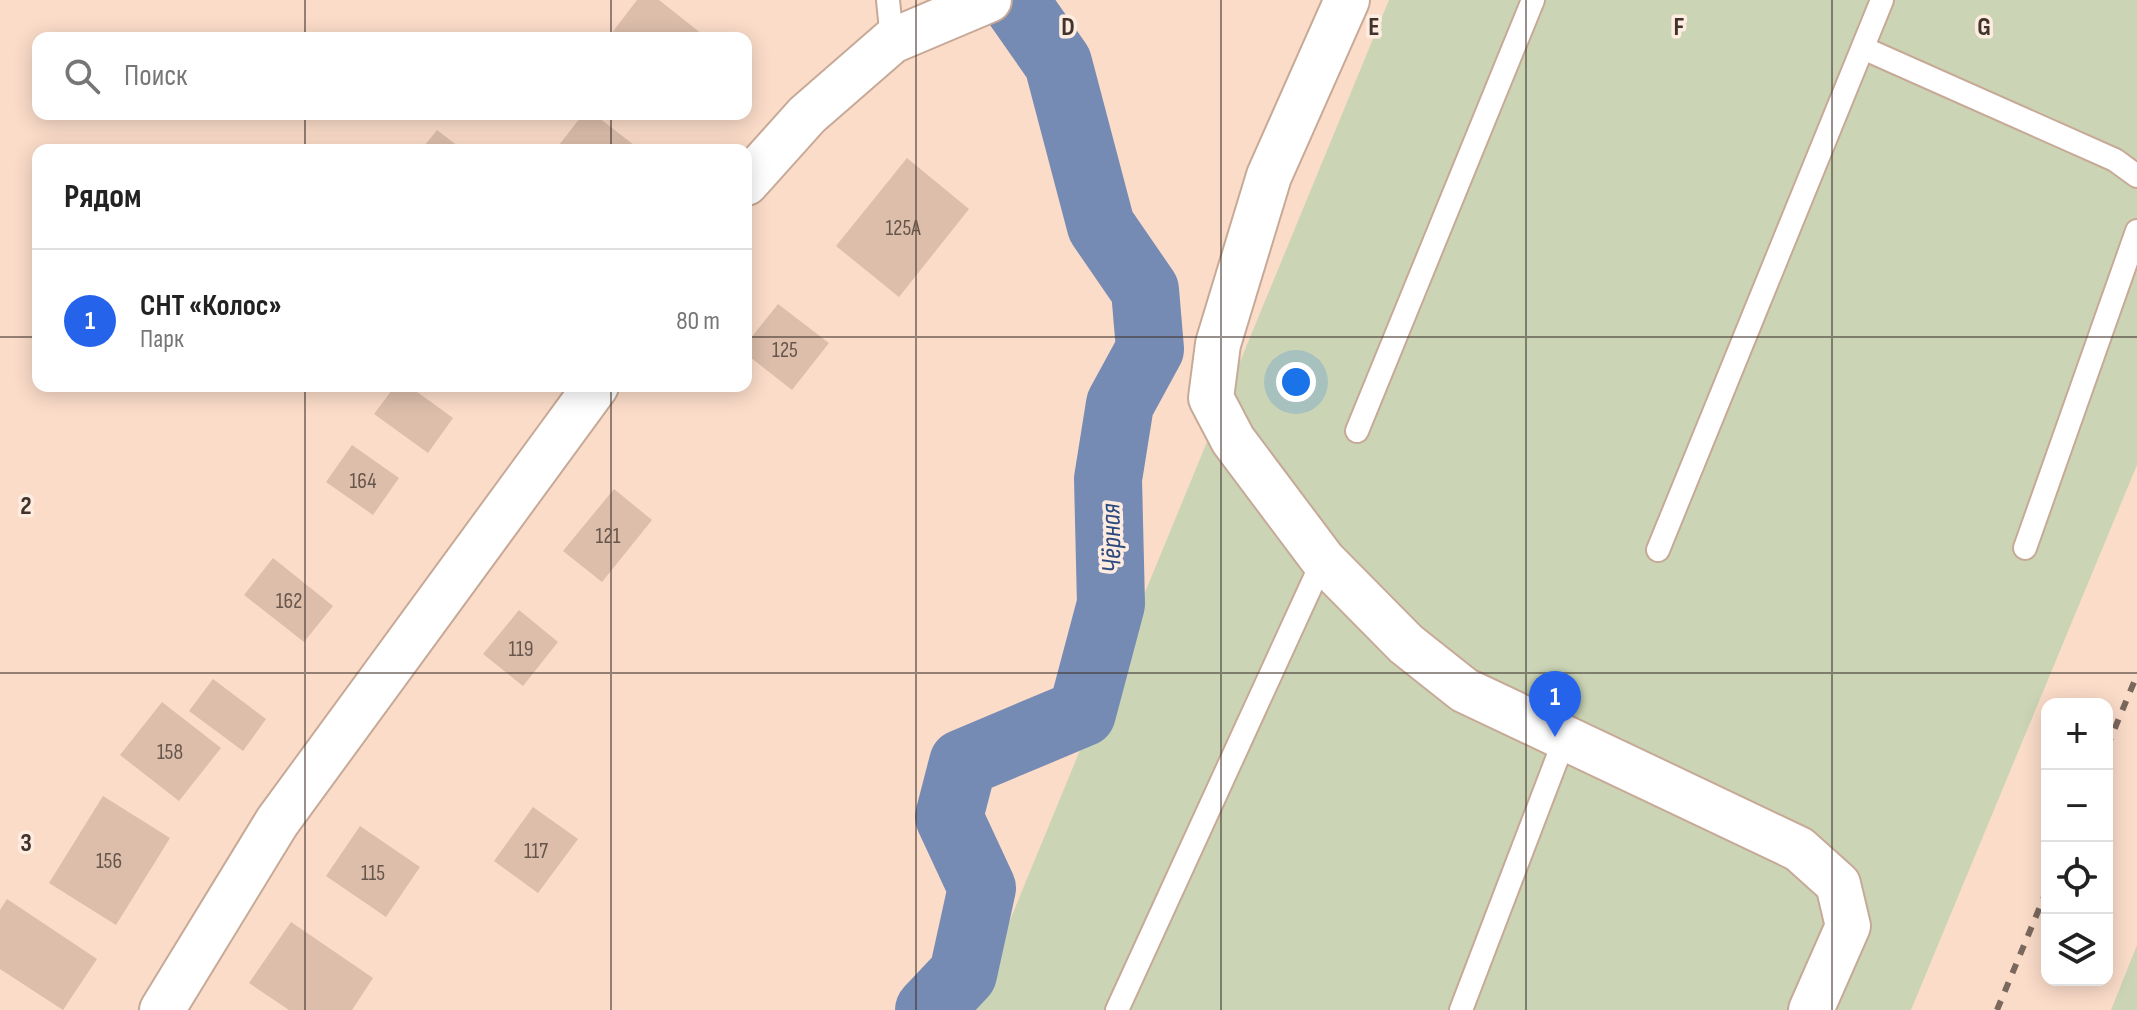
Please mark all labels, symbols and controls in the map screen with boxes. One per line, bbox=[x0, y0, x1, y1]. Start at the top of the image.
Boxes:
text: D bbox=[1061, 12, 1075, 43]
text: E bbox=[1368, 12, 1380, 43]
text: F bbox=[1674, 12, 1685, 43]
text: G bbox=[1977, 12, 1991, 43]
search box bbox=[32, 32, 752, 120]
icon: search bbox=[60, 54, 104, 98]
text: Поиск bbox=[124, 58, 187, 94]
text: Рядом bbox=[64, 176, 142, 217]
house number: 125А bbox=[885, 215, 921, 242]
text: СНТ «Колос» bbox=[140, 288, 282, 324]
text: 1 bbox=[85, 306, 95, 337]
text: 80 m bbox=[676, 306, 720, 337]
text: Парк bbox=[140, 324, 184, 355]
house number: 125 bbox=[772, 337, 798, 364]
your location bbox=[1276, 362, 1316, 402]
house number: 164 bbox=[350, 468, 376, 495]
text: 2 bbox=[20, 491, 32, 522]
water label: Чёрная bbox=[1094, 503, 1129, 573]
house number: 121 bbox=[596, 523, 621, 550]
house number: 162 bbox=[276, 588, 302, 615]
house number: 119 bbox=[508, 636, 534, 663]
pin: 1 bbox=[1529, 671, 1581, 737]
map controls bbox=[2041, 698, 2113, 986]
button: + bbox=[2041, 698, 2113, 770]
house number: 158 bbox=[157, 739, 183, 766]
button: − bbox=[2041, 770, 2113, 842]
text: 3 bbox=[20, 828, 32, 859]
house number: 117 bbox=[524, 838, 548, 865]
button: locate bbox=[2041, 842, 2113, 914]
house number: 156 bbox=[96, 848, 122, 875]
house number: 115 bbox=[361, 860, 385, 887]
button: layers bbox=[2041, 914, 2113, 986]

